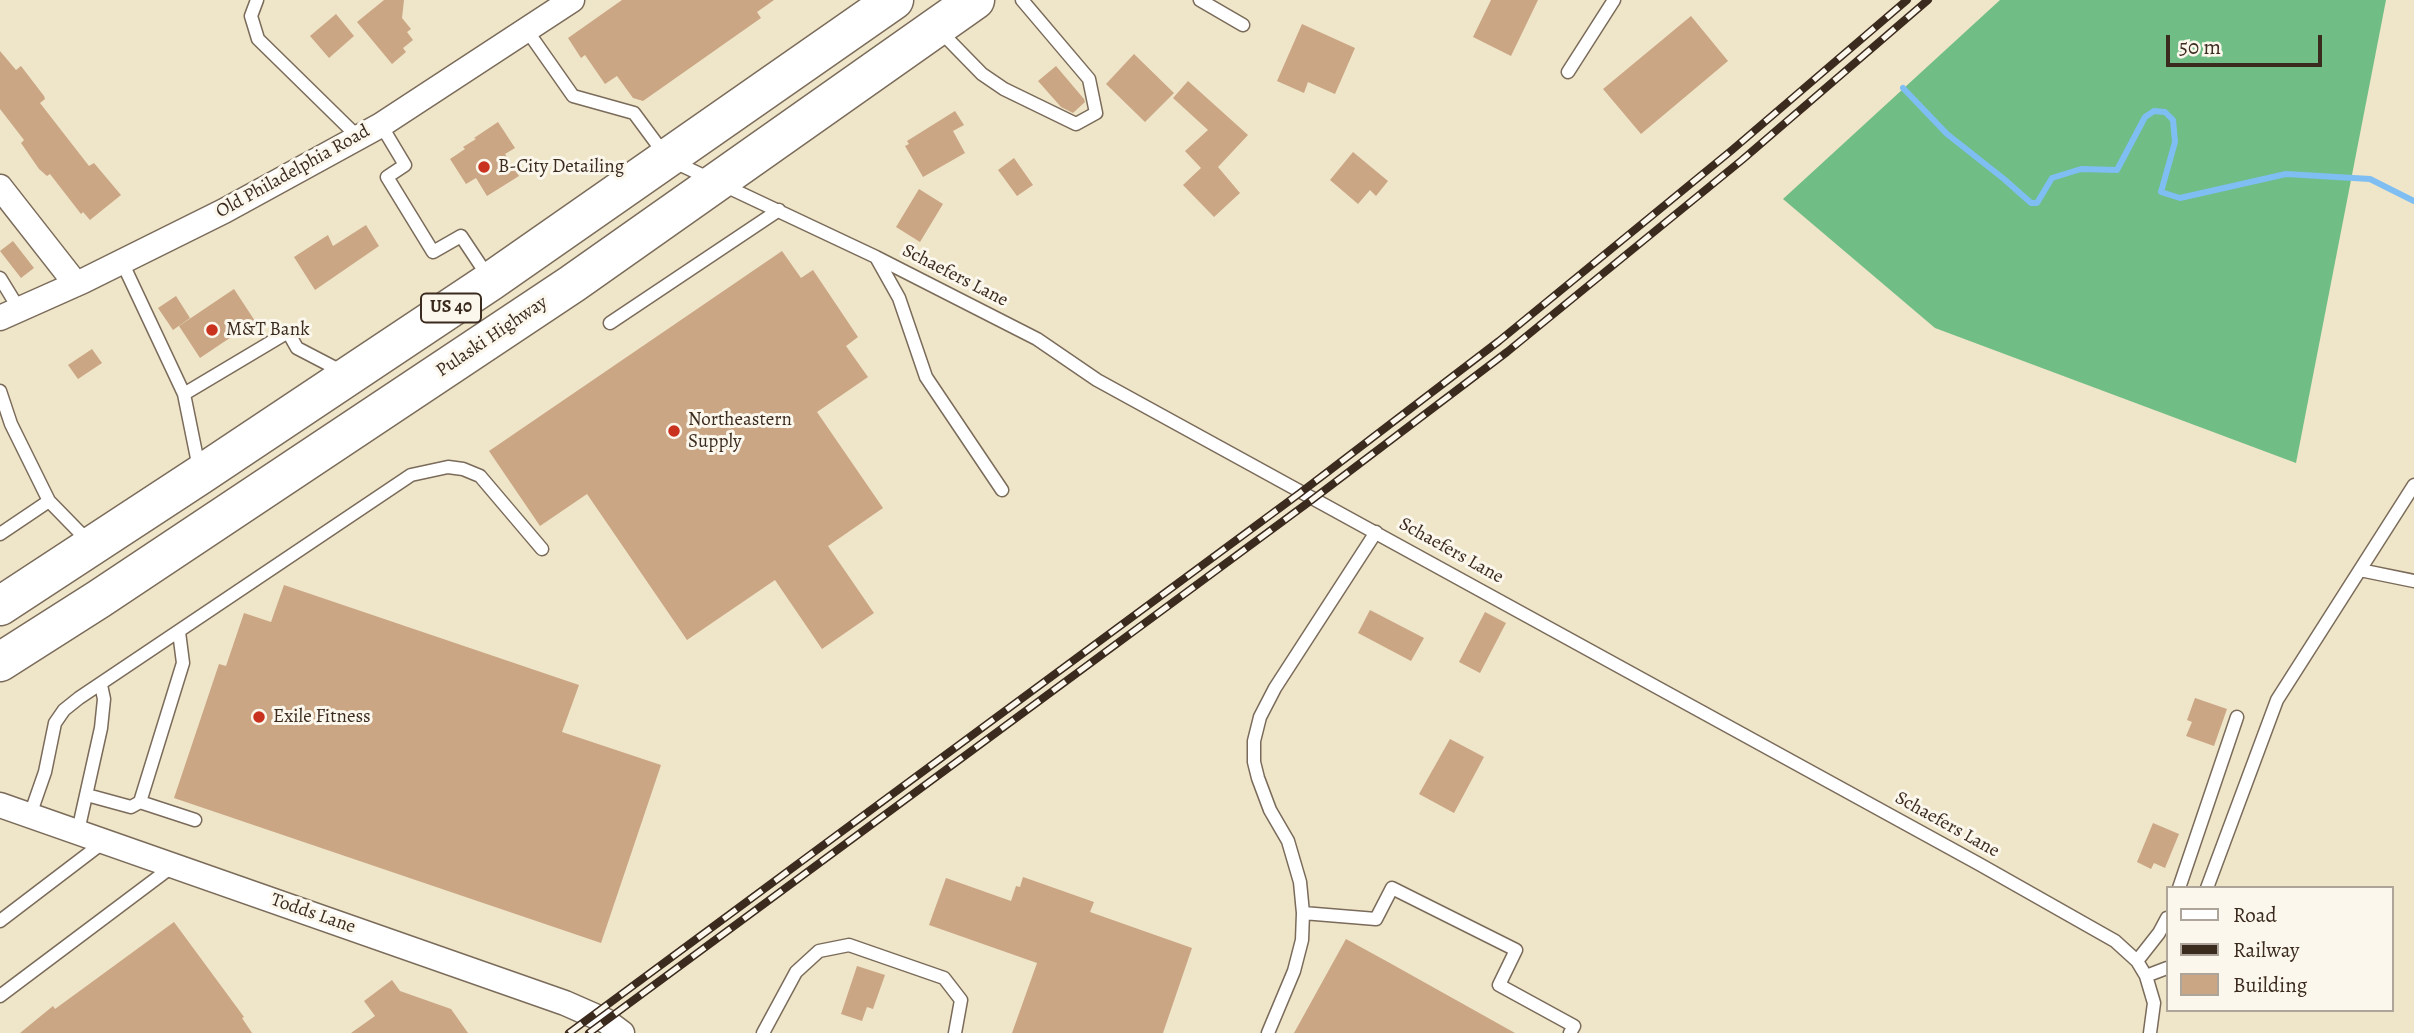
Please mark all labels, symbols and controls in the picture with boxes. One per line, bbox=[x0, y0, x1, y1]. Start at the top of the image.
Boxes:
scale bar bbox=[2169, 21, 2325, 65]
text: 50 m bbox=[2179, 33, 2221, 61]
street label: Old Philadelphia Road bbox=[212, 120, 374, 224]
place label: B-City Detailing bbox=[498, 156, 624, 178]
marker: B-City Detailing bbox=[476, 159, 492, 175]
street label: Schaefers Lane bbox=[898, 240, 1012, 312]
street label: Pulaski Highway bbox=[432, 291, 552, 383]
road number: US 40 bbox=[421, 294, 481, 322]
place label: M&T Bank bbox=[226, 319, 310, 341]
marker: M&T Bank bbox=[204, 322, 220, 338]
place label: Northeastern Supply bbox=[688, 409, 792, 453]
marker: Northeastern Supply bbox=[666, 423, 682, 439]
street label: Schaefers Lane bbox=[1395, 513, 1507, 589]
place label: Exile Fitness bbox=[273, 706, 371, 728]
marker: Exile Fitness bbox=[251, 709, 267, 725]
street label: Schaefers Lane bbox=[1891, 787, 2003, 863]
legend bbox=[2166, 886, 2393, 1012]
street label: Todds Lane bbox=[268, 889, 358, 939]
text: Road bbox=[2233, 901, 2277, 929]
text: Railway bbox=[2233, 936, 2299, 964]
text: Building bbox=[2233, 971, 2307, 999]

